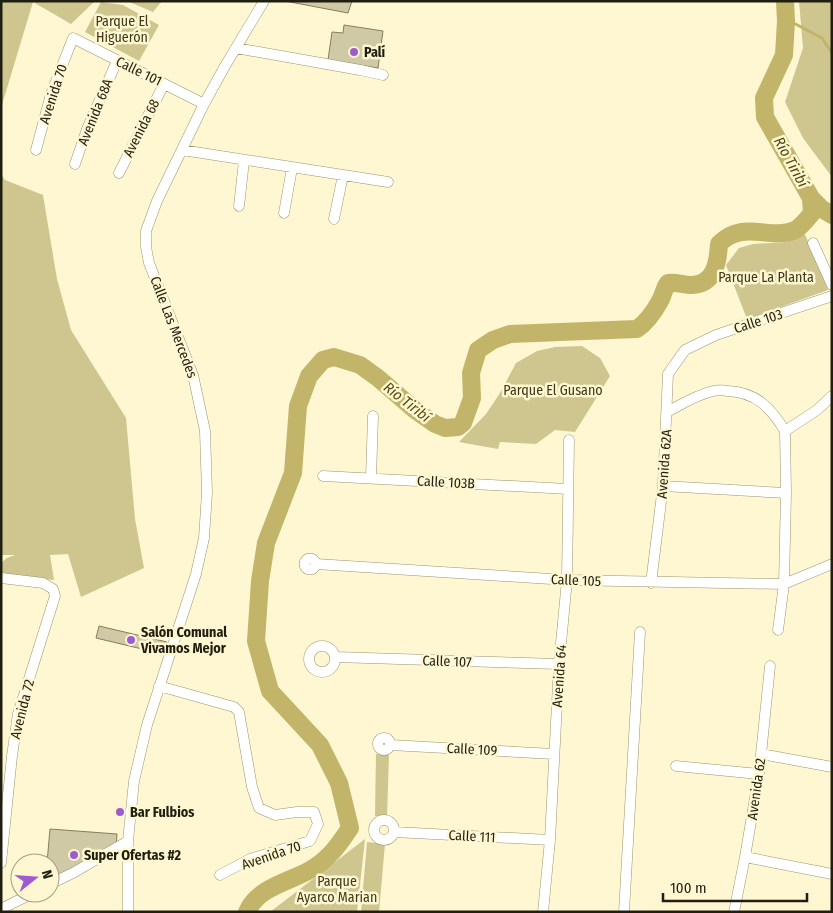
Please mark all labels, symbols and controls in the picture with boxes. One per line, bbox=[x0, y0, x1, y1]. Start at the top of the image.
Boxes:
park label: Parque El Higuerón bbox=[95, 13, 149, 46]
place label: Palí bbox=[364, 44, 386, 61]
marker: Palí bbox=[348, 46, 360, 58]
street label: Calle 101 bbox=[113, 53, 165, 90]
street label: Avenida 70 bbox=[36, 62, 71, 126]
street label: Avenida 68A bbox=[74, 76, 117, 148]
street label: Avenida 68 bbox=[120, 96, 163, 160]
water label: Río Tiribí bbox=[770, 134, 813, 191]
park label: Parque La Planta bbox=[718, 269, 814, 286]
street label: Calle Las Mercedes bbox=[146, 274, 201, 381]
street label: Calle 103 bbox=[732, 306, 785, 337]
water label: Río Tiribí bbox=[380, 378, 435, 427]
park label: Parque El Gusano bbox=[503, 382, 603, 399]
street label: Avenida 62A bbox=[654, 428, 675, 499]
street label: Calle 103B bbox=[417, 472, 476, 493]
street label: Calle 105 bbox=[550, 571, 601, 590]
place label: Salón Comunal Vivamos Mejor bbox=[140, 624, 227, 657]
marker: Salón Comunal Vivamos Mejor bbox=[125, 634, 137, 646]
street label: Avenida 64 bbox=[549, 644, 570, 708]
street label: Calle 107 bbox=[422, 652, 472, 671]
street label: Avenida 72 bbox=[7, 678, 38, 741]
street label: Calle 109 bbox=[446, 740, 498, 759]
street label: Avenida 62 bbox=[744, 757, 769, 821]
place label: Bar Fulbios bbox=[130, 804, 194, 821]
marker: Bar Fulbios bbox=[114, 806, 126, 818]
street label: Calle 111 bbox=[448, 827, 496, 846]
street label: Avenida 70 bbox=[239, 837, 303, 874]
place label: Super Ofertas #2 bbox=[84, 847, 182, 864]
marker: Super Ofertas #2 bbox=[68, 849, 80, 861]
north arrow bbox=[10, 853, 60, 903]
text: N bbox=[38, 868, 56, 881]
scale bar bbox=[663, 870, 807, 902]
park label: Parque Ayarco Marian bbox=[297, 873, 377, 906]
text: 100 m bbox=[670, 879, 707, 897]

